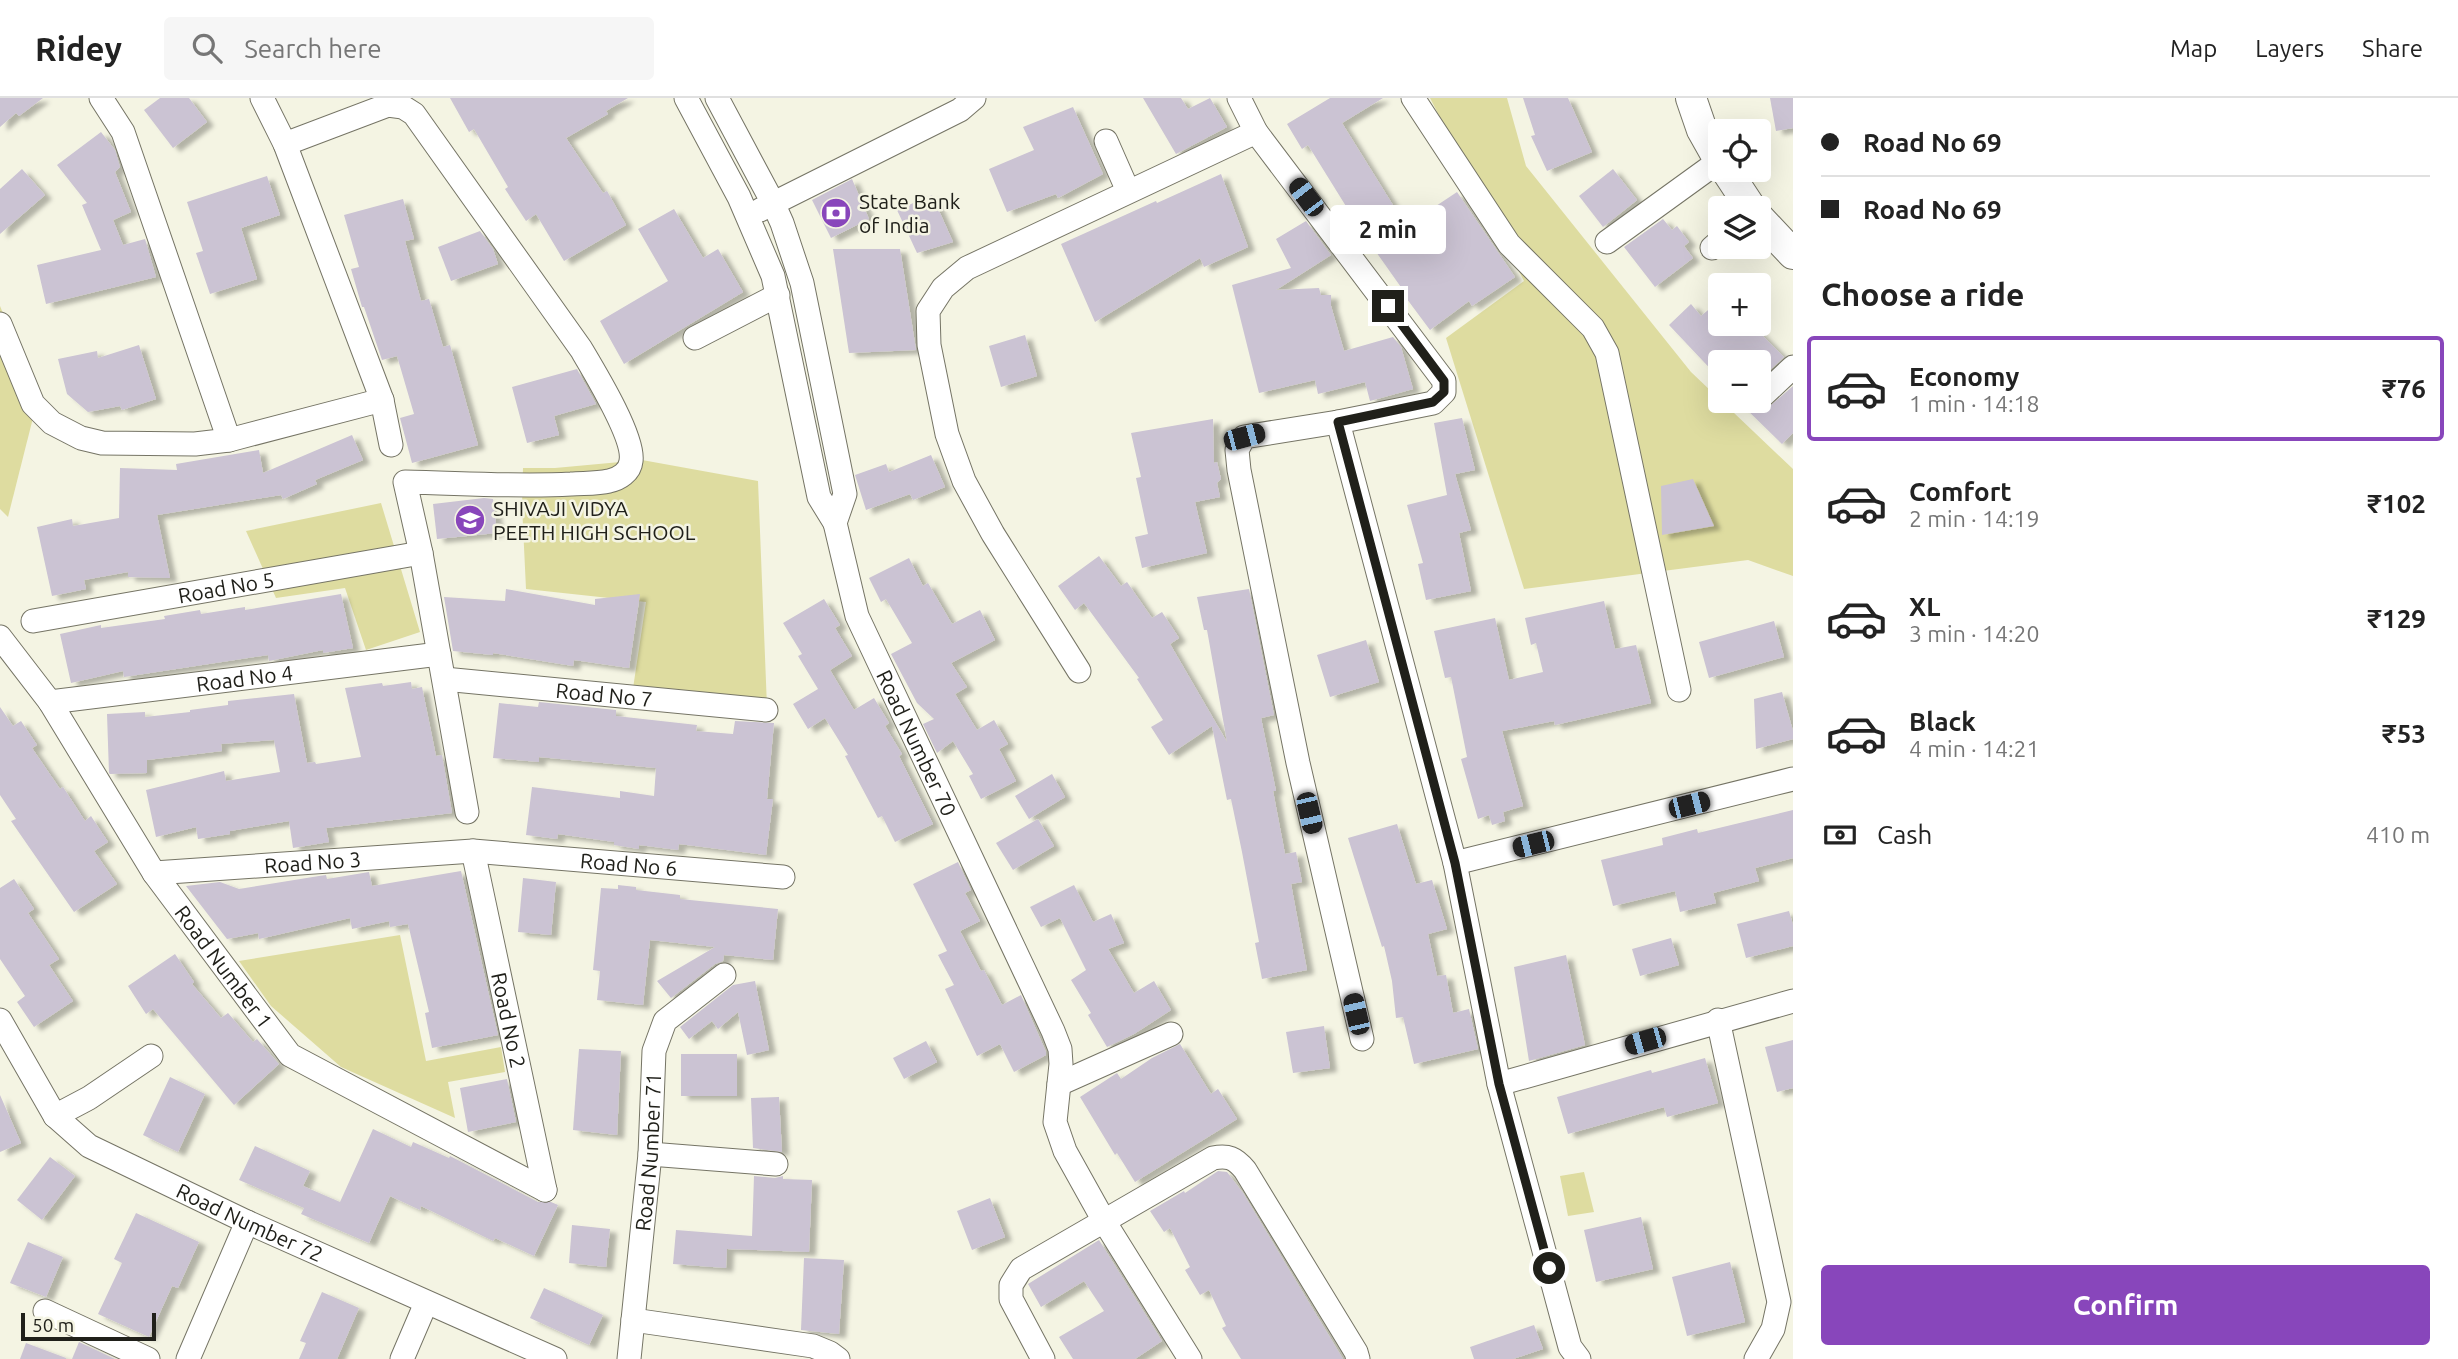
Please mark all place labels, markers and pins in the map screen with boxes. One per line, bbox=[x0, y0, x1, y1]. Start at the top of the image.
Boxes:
place label: State Bank of India bbox=[859, 189, 961, 237]
bank icon: State Bank of India bbox=[819, 196, 853, 230]
place label: SHIVAJI VIDYA PEETH HIGH SCHOOL bbox=[493, 496, 696, 544]
school or university icon: SHIVAJI VIDYA PEETH HIGH SCHOOL bbox=[453, 503, 487, 537]

